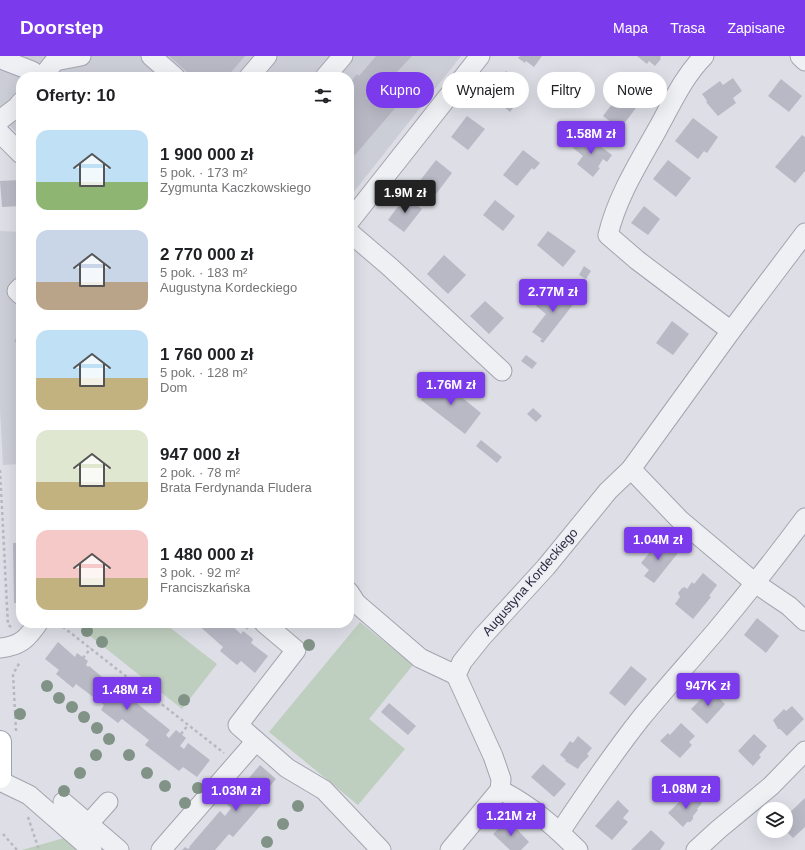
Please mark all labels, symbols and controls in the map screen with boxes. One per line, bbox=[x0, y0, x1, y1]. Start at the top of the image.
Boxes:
text: Doorstep bbox=[20, 17, 103, 38]
text: Mapa bbox=[613, 20, 648, 36]
text: Trasa bbox=[670, 20, 705, 36]
text: Zapisane bbox=[727, 20, 785, 36]
chip: Kupno bbox=[366, 72, 434, 108]
chip: Wynajem bbox=[442, 72, 529, 108]
chip: Filtry bbox=[537, 72, 595, 108]
chip: Nowe bbox=[603, 72, 667, 108]
icon: filters bbox=[312, 85, 334, 107]
text: Oferty: 10 bbox=[36, 86, 115, 105]
pin: 1.58M zł bbox=[550, 121, 632, 155]
text: 1.58M zł bbox=[566, 126, 616, 141]
text: 1 900 000 zł bbox=[160, 145, 254, 164]
icon: home bbox=[68, 146, 116, 194]
text: 5 pok. · 173 m² bbox=[160, 165, 247, 180]
text: Zygmunta Kaczkowskiego bbox=[160, 180, 311, 195]
pin: 1.9M zł bbox=[368, 180, 442, 214]
text: 1.9M zł bbox=[384, 185, 426, 200]
text: 2 770 000 zł bbox=[160, 245, 254, 264]
icon: home bbox=[68, 246, 116, 294]
text: 5 pok. · 183 m² bbox=[160, 265, 247, 280]
pin: 2.77M zł bbox=[512, 279, 594, 313]
text: Augustyna Kordeckiego bbox=[160, 280, 297, 295]
text: 2.77M zł bbox=[528, 284, 578, 299]
text: 1 760 000 zł bbox=[160, 345, 254, 364]
icon: home bbox=[68, 346, 116, 394]
text: 5 pok. · 128 m² bbox=[160, 365, 247, 380]
pin: 1.76M zł bbox=[410, 372, 492, 406]
text: 1.76M zł bbox=[426, 377, 476, 392]
text: Dom bbox=[160, 380, 187, 395]
text: 947 000 zł bbox=[160, 445, 239, 464]
icon: home bbox=[68, 446, 116, 494]
text: 2 pok. · 78 m² bbox=[160, 465, 240, 480]
text: Brata Ferdynanda Fludera bbox=[160, 480, 312, 495]
street label: Augustyna Kordeckiego bbox=[479, 525, 581, 639]
pin: 1.04M zł bbox=[617, 527, 699, 561]
text: 1.04M zł bbox=[633, 532, 683, 547]
text: 1 480 000 zł bbox=[160, 545, 254, 564]
icon: home bbox=[68, 546, 116, 594]
text: 3 pok. · 92 m² bbox=[160, 565, 240, 580]
text: Franciszkańska bbox=[160, 580, 250, 595]
pin: 947K zł bbox=[671, 673, 745, 707]
pin: 1.48M zł bbox=[86, 677, 168, 711]
text: 947K zł bbox=[686, 678, 730, 693]
text: 1.48M zł bbox=[102, 682, 152, 697]
pin: 1.08M zł bbox=[645, 776, 727, 810]
pin: 1.03M zł bbox=[195, 778, 277, 812]
text: 1.08M zł bbox=[661, 781, 711, 796]
text: 1.03M zł bbox=[211, 783, 261, 798]
map controls bbox=[757, 802, 793, 838]
button: layers bbox=[757, 802, 793, 838]
pin: 1.21M zł bbox=[470, 803, 552, 837]
text: 1.21M zł bbox=[486, 808, 536, 823]

